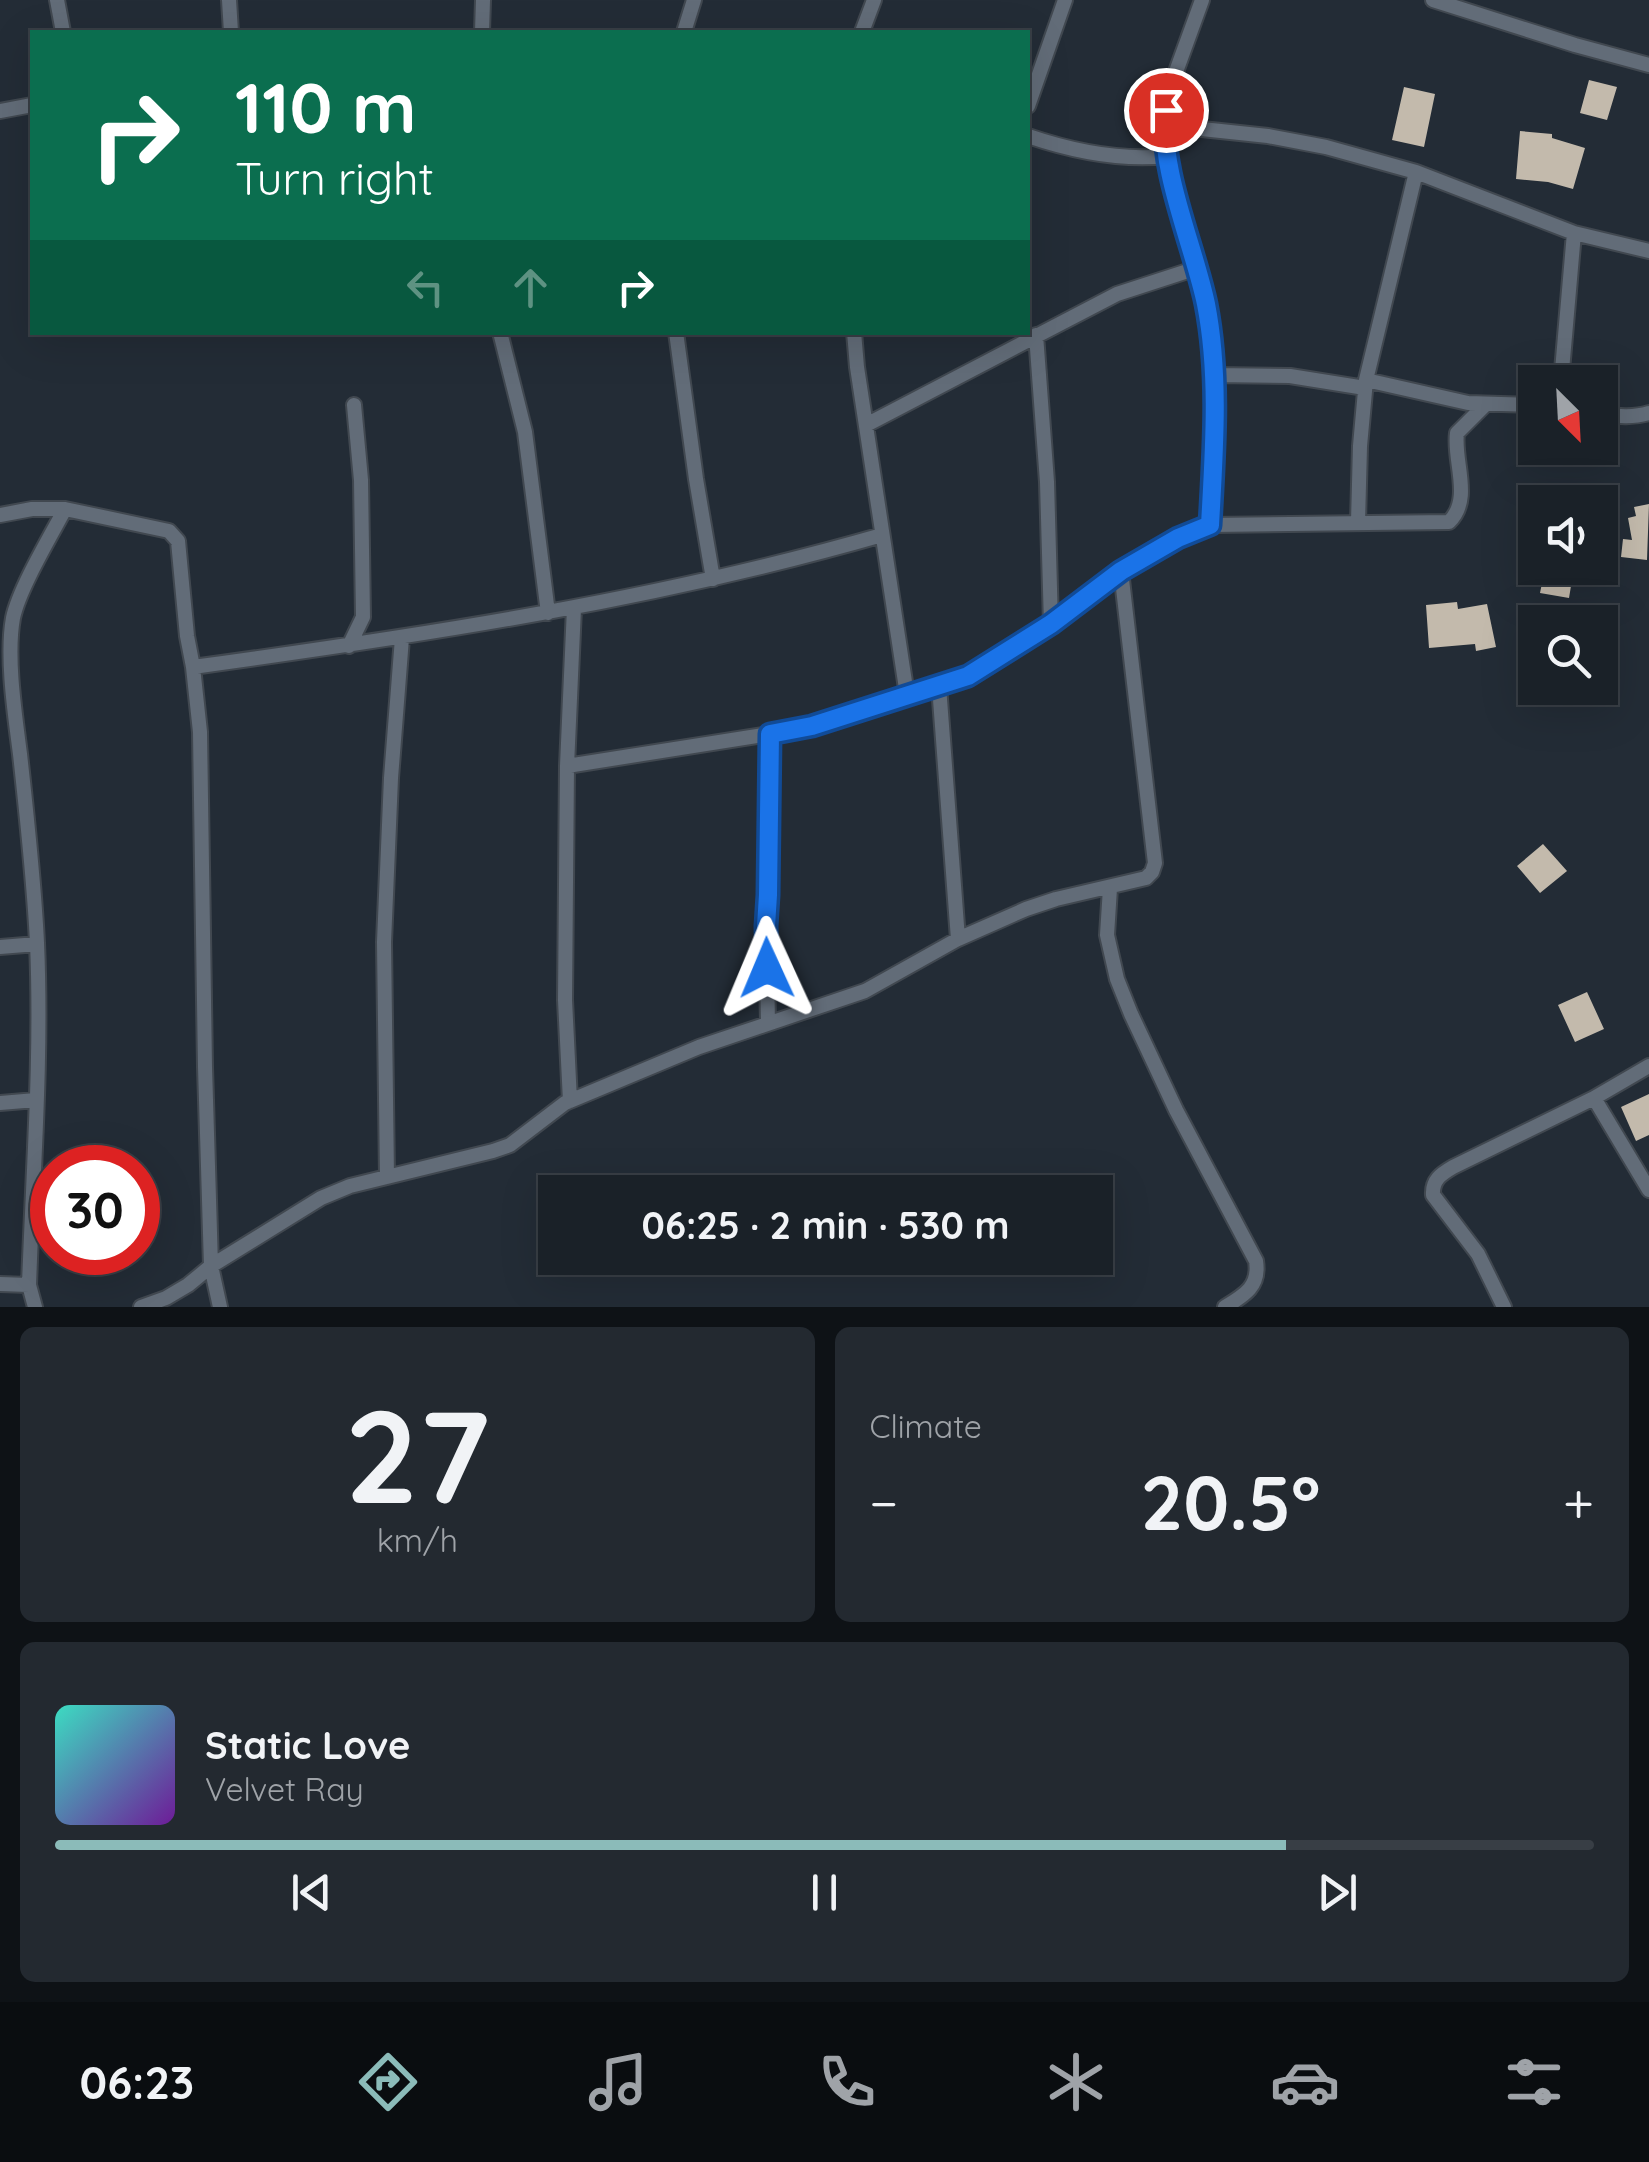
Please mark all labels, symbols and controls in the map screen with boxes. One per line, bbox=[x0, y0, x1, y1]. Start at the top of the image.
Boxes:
text: 110 m bbox=[235, 63, 417, 151]
pin bbox=[1124, 68, 1209, 153]
icon: right bbox=[70, 70, 200, 200]
icon: arrive bbox=[1139, 83, 1194, 138]
text: Turn right bbox=[235, 150, 434, 206]
icon: left bbox=[398, 260, 453, 315]
icon: ahead bbox=[503, 260, 558, 315]
icon: right bbox=[608, 260, 663, 315]
north arrow bbox=[1518, 365, 1618, 465]
map controls bbox=[1518, 365, 1618, 705]
button: sound bbox=[1518, 485, 1618, 585]
button: search bbox=[1518, 605, 1618, 705]
position arrow bbox=[715, 916, 819, 1020]
speed limit sign: 30 bbox=[30, 1145, 160, 1275]
text: 06:25 · 2 min · 530 m bbox=[642, 1201, 1009, 1249]
text: 27 bbox=[345, 1373, 490, 1536]
text: Climate bbox=[870, 1406, 982, 1446]
text: 20.5° bbox=[1141, 1455, 1321, 1549]
text: − bbox=[870, 1468, 898, 1537]
text: + bbox=[1563, 1468, 1594, 1537]
text: km/h bbox=[377, 1520, 458, 1560]
text: Static Love bbox=[205, 1721, 410, 1769]
text: Velvet Ray bbox=[205, 1769, 364, 1809]
icon: previous bbox=[284, 1865, 339, 1920]
icon: pause bbox=[797, 1865, 852, 1920]
icon: next bbox=[1310, 1865, 1365, 1920]
icon: directions bbox=[353, 2047, 423, 2117]
icon: music bbox=[583, 2047, 653, 2117]
icon: phone bbox=[812, 2047, 882, 2117]
icon: climate bbox=[1041, 2047, 1111, 2117]
icon: car bbox=[1270, 2047, 1340, 2117]
icon: filters bbox=[1499, 2047, 1569, 2117]
text: 06:23 bbox=[80, 2054, 194, 2110]

